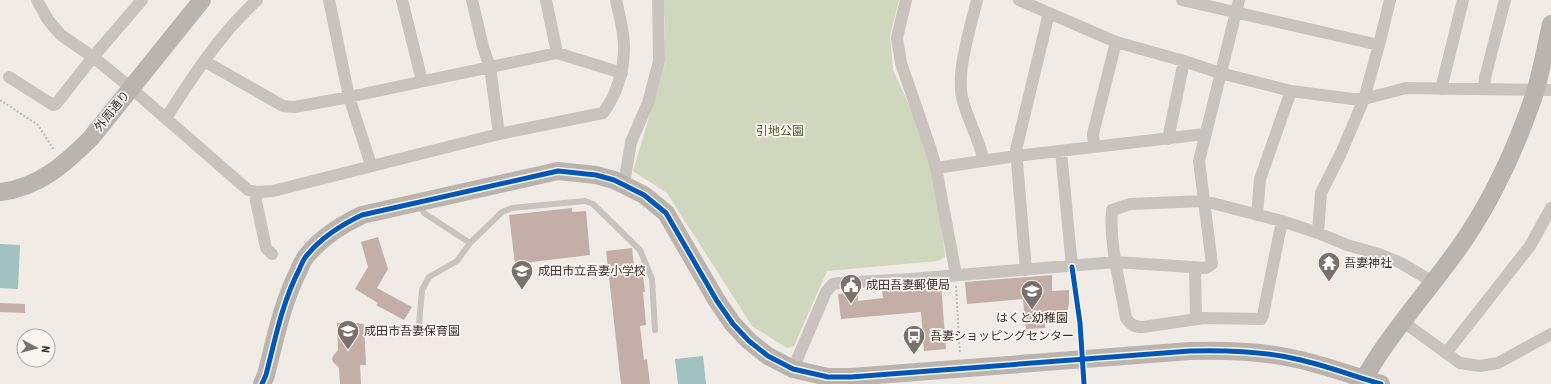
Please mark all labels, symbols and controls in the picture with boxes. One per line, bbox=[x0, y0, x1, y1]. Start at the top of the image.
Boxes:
street label: 外周通り bbox=[91, 88, 133, 134]
park label: 引地公園 bbox=[756, 124, 804, 138]
temple icon: 吾妻神社 bbox=[1316, 250, 1342, 283]
place label: 吾妻神社 bbox=[1344, 256, 1392, 270]
school or university icon: 成田市立吾妻小学校 bbox=[509, 258, 535, 291]
place label: 成田市立吾妻小学校 bbox=[538, 264, 646, 278]
public building icon: 成田吾妻郵便局 bbox=[838, 272, 864, 305]
place label: 成田吾妻郵便局 bbox=[866, 278, 950, 292]
school or university icon: はくと幼稚園 bbox=[1019, 278, 1045, 311]
place label: はくと幼稚園 bbox=[996, 311, 1068, 325]
school or university icon: 成田市吾妻保育園 bbox=[335, 318, 361, 351]
bus stop icon: 吾妻ショッピングセンター bbox=[901, 323, 927, 356]
place label: 成田市吾妻保育園 bbox=[364, 324, 460, 338]
north arrow bbox=[16, 328, 56, 368]
place label: 吾妻ショッピングセンター bbox=[930, 329, 1074, 343]
text: N bbox=[39, 345, 52, 354]

